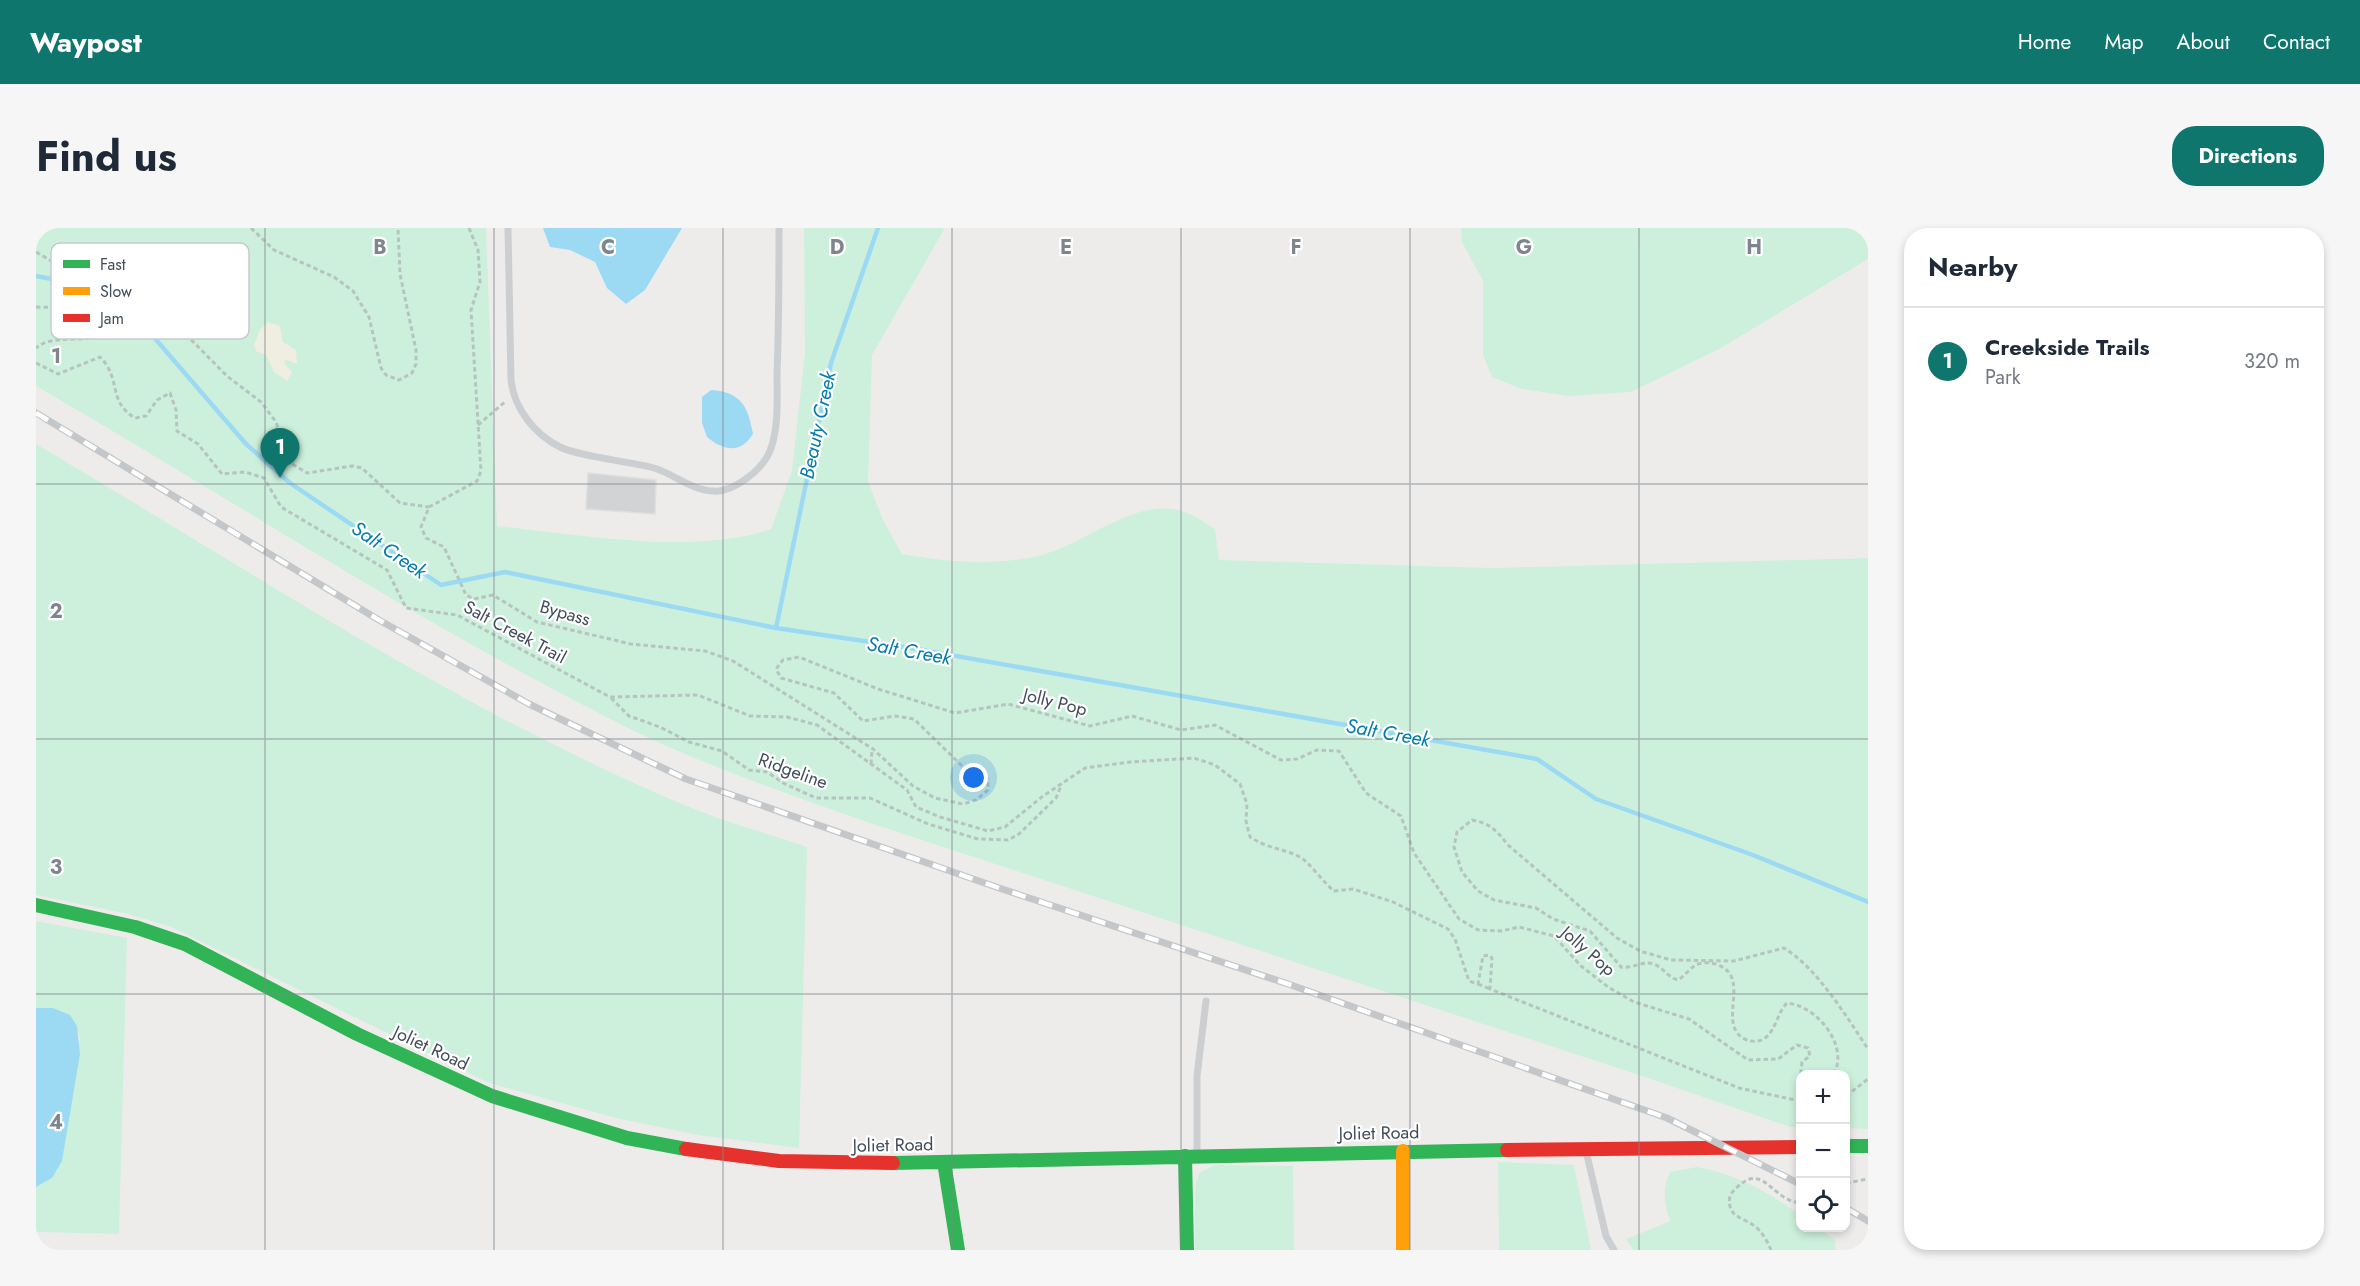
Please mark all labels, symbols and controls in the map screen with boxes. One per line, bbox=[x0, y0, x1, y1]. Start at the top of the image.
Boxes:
text: Waypost bbox=[30, 22, 142, 63]
text: Home bbox=[2018, 27, 2071, 57]
text: Map bbox=[2104, 27, 2144, 57]
text: About bbox=[2177, 27, 2230, 57]
text: Contact bbox=[2263, 27, 2330, 57]
text: Find us bbox=[36, 126, 177, 187]
button: Directions bbox=[2172, 126, 2324, 186]
text: B bbox=[373, 233, 387, 262]
text: C bbox=[601, 233, 615, 262]
text: D bbox=[830, 233, 844, 262]
text: E bbox=[1060, 233, 1072, 262]
text: F bbox=[1290, 233, 1302, 262]
text: G bbox=[1516, 233, 1532, 262]
text: H bbox=[1746, 233, 1762, 262]
legend bbox=[51, 243, 249, 339]
text: Nearby bbox=[1928, 248, 2017, 286]
text: Fast bbox=[100, 253, 126, 276]
text: Slow bbox=[100, 280, 132, 303]
text: Jam bbox=[98, 307, 124, 330]
text: Creekside Trails bbox=[1985, 331, 2149, 363]
text: 1 bbox=[51, 342, 61, 371]
text: 1 bbox=[1942, 347, 1953, 376]
text: 320 m bbox=[2244, 347, 2300, 376]
text: Park bbox=[1985, 363, 2021, 392]
water label: Beauty Creek bbox=[792, 367, 844, 482]
pin: 1 bbox=[260, 428, 300, 478]
water label: Salt Creek bbox=[346, 514, 434, 587]
street label: Bypass bbox=[537, 593, 593, 633]
street label: Salt Creek Trail bbox=[459, 594, 571, 670]
text: 2 bbox=[49, 597, 63, 626]
water label: Salt Creek bbox=[865, 629, 955, 673]
street label: Jolly Pop bbox=[1018, 681, 1090, 722]
water label: Salt Creek bbox=[1344, 711, 1434, 755]
street label: Ridgeline bbox=[755, 746, 831, 796]
your location bbox=[959, 763, 988, 792]
text: 3 bbox=[50, 853, 62, 882]
street label: Jolly Pop bbox=[1553, 918, 1621, 982]
street label: Joliet Road bbox=[387, 1018, 473, 1077]
map controls bbox=[1796, 1070, 1850, 1232]
button: + bbox=[1796, 1070, 1850, 1124]
text: 4 bbox=[49, 1108, 63, 1137]
street label: Joliet Road bbox=[1336, 1119, 1420, 1147]
button: − bbox=[1796, 1124, 1850, 1178]
street label: Joliet Road bbox=[850, 1131, 934, 1159]
button: locate bbox=[1796, 1178, 1850, 1232]

